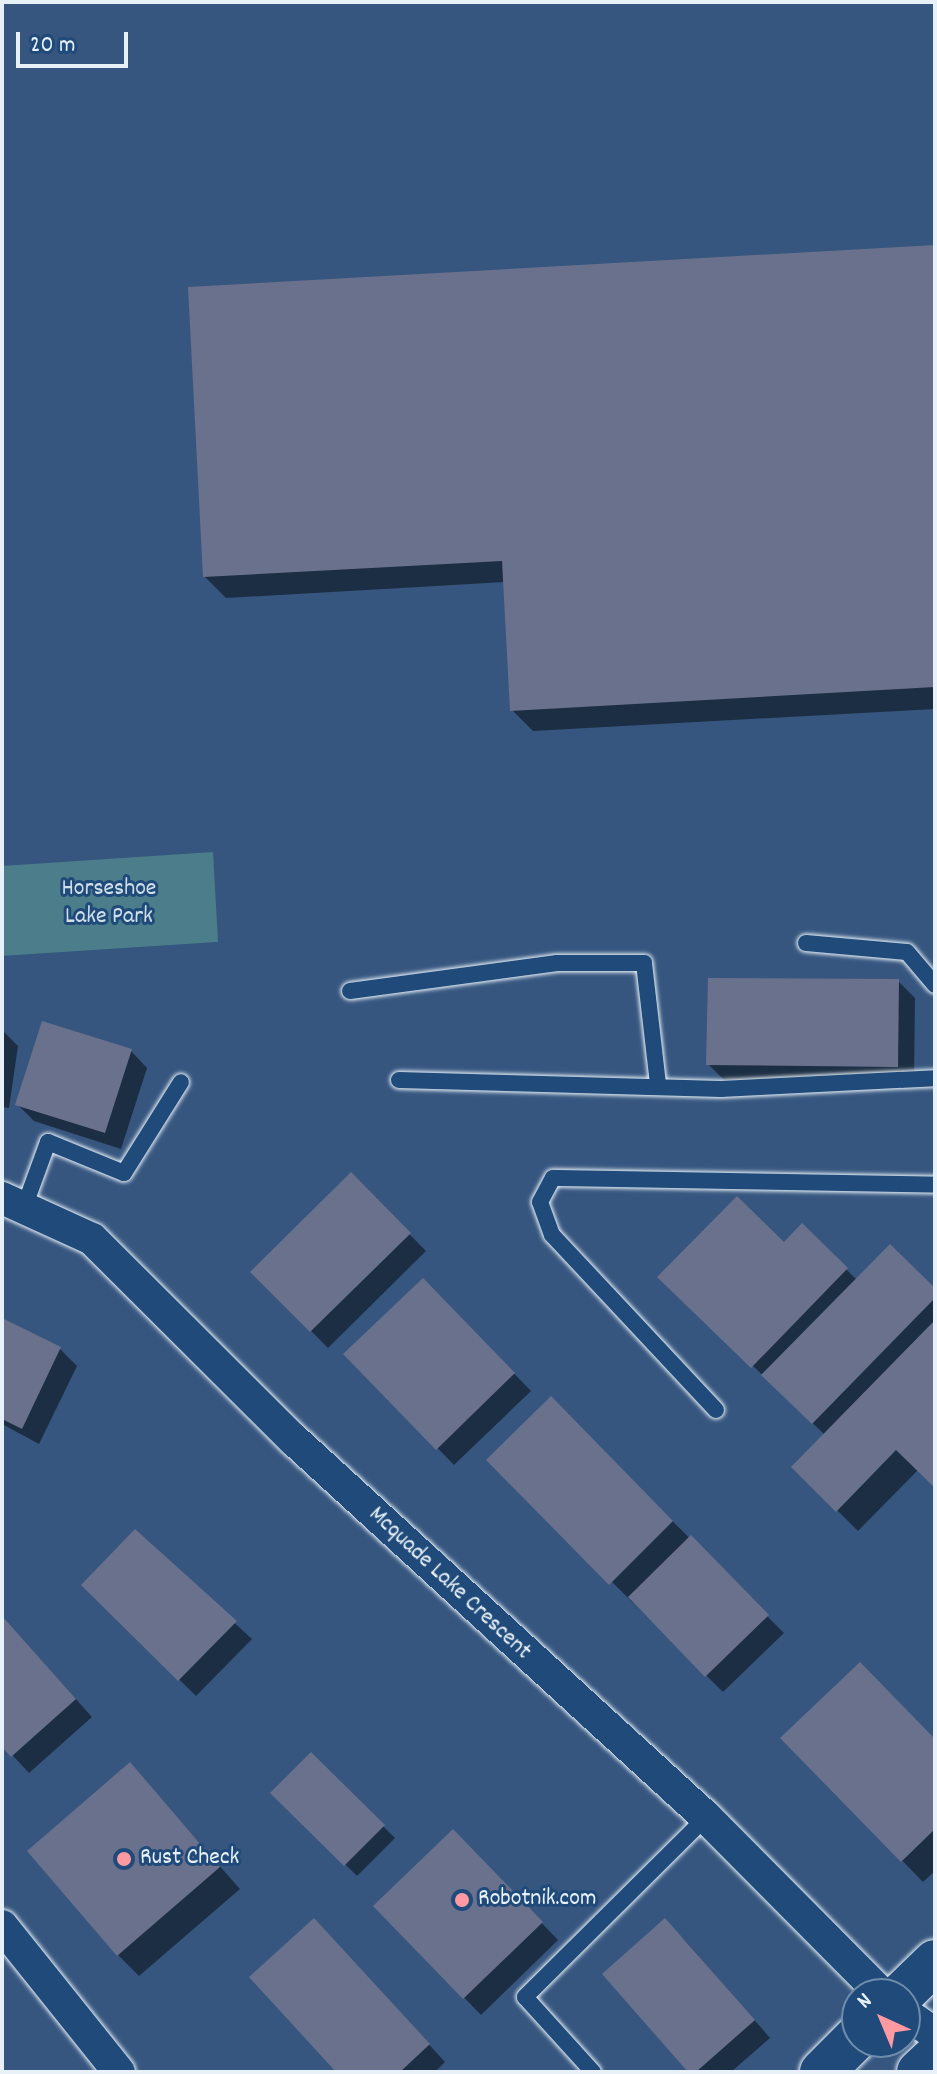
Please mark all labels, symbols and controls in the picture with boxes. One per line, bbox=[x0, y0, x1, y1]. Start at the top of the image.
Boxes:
scale bar bbox=[20, 16, 132, 66]
text: 20 m bbox=[30, 29, 76, 63]
park label: Horseshoe Lake Park bbox=[62, 876, 156, 932]
street label: Mcquade Lake Crescent bbox=[362, 1501, 536, 1667]
place label: Rust Check bbox=[140, 1845, 239, 1873]
marker: Rust Check bbox=[115, 1850, 133, 1868]
place label: Robotnik.com bbox=[478, 1886, 596, 1914]
marker: Robotnik.com bbox=[453, 1891, 471, 1909]
north arrow bbox=[841, 1978, 921, 2058]
text: N bbox=[851, 1987, 880, 2017]

